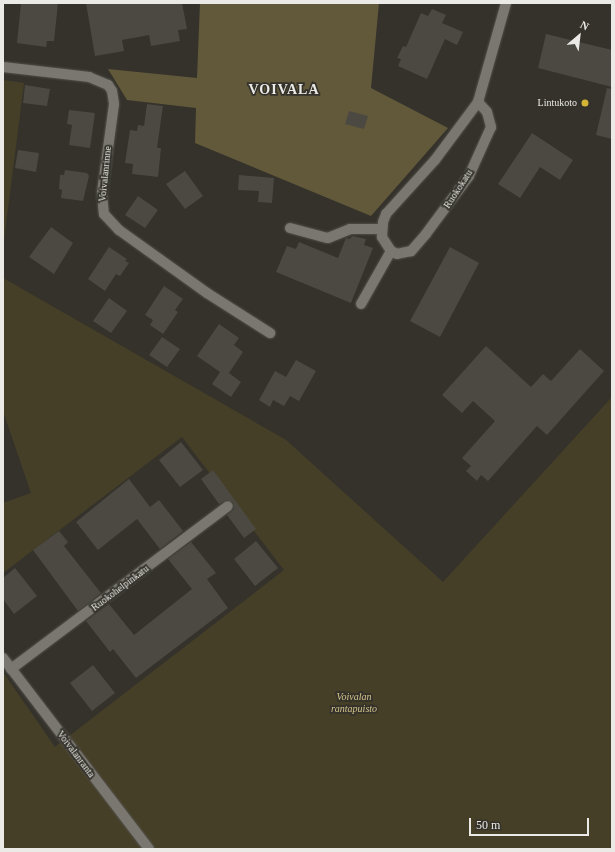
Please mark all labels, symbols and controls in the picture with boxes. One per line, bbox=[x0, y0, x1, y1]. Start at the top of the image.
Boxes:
north arrow bbox=[559, 16, 599, 56]
text: N bbox=[578, 18, 591, 33]
district label: VOIVALA bbox=[248, 82, 320, 98]
place label: Lintukoto bbox=[538, 97, 577, 109]
marker: Lintukoto bbox=[580, 98, 590, 108]
street label: Voivalanrinne bbox=[96, 146, 114, 202]
street label: Ruokokatu bbox=[441, 167, 475, 211]
street label: Ruokohelpinkatu bbox=[89, 562, 151, 614]
park label: Voivalan rantapuisto bbox=[331, 690, 377, 714]
street label: Voivalanranta bbox=[55, 728, 97, 780]
scale bar bbox=[471, 810, 591, 836]
text: 50 m bbox=[476, 818, 500, 832]

